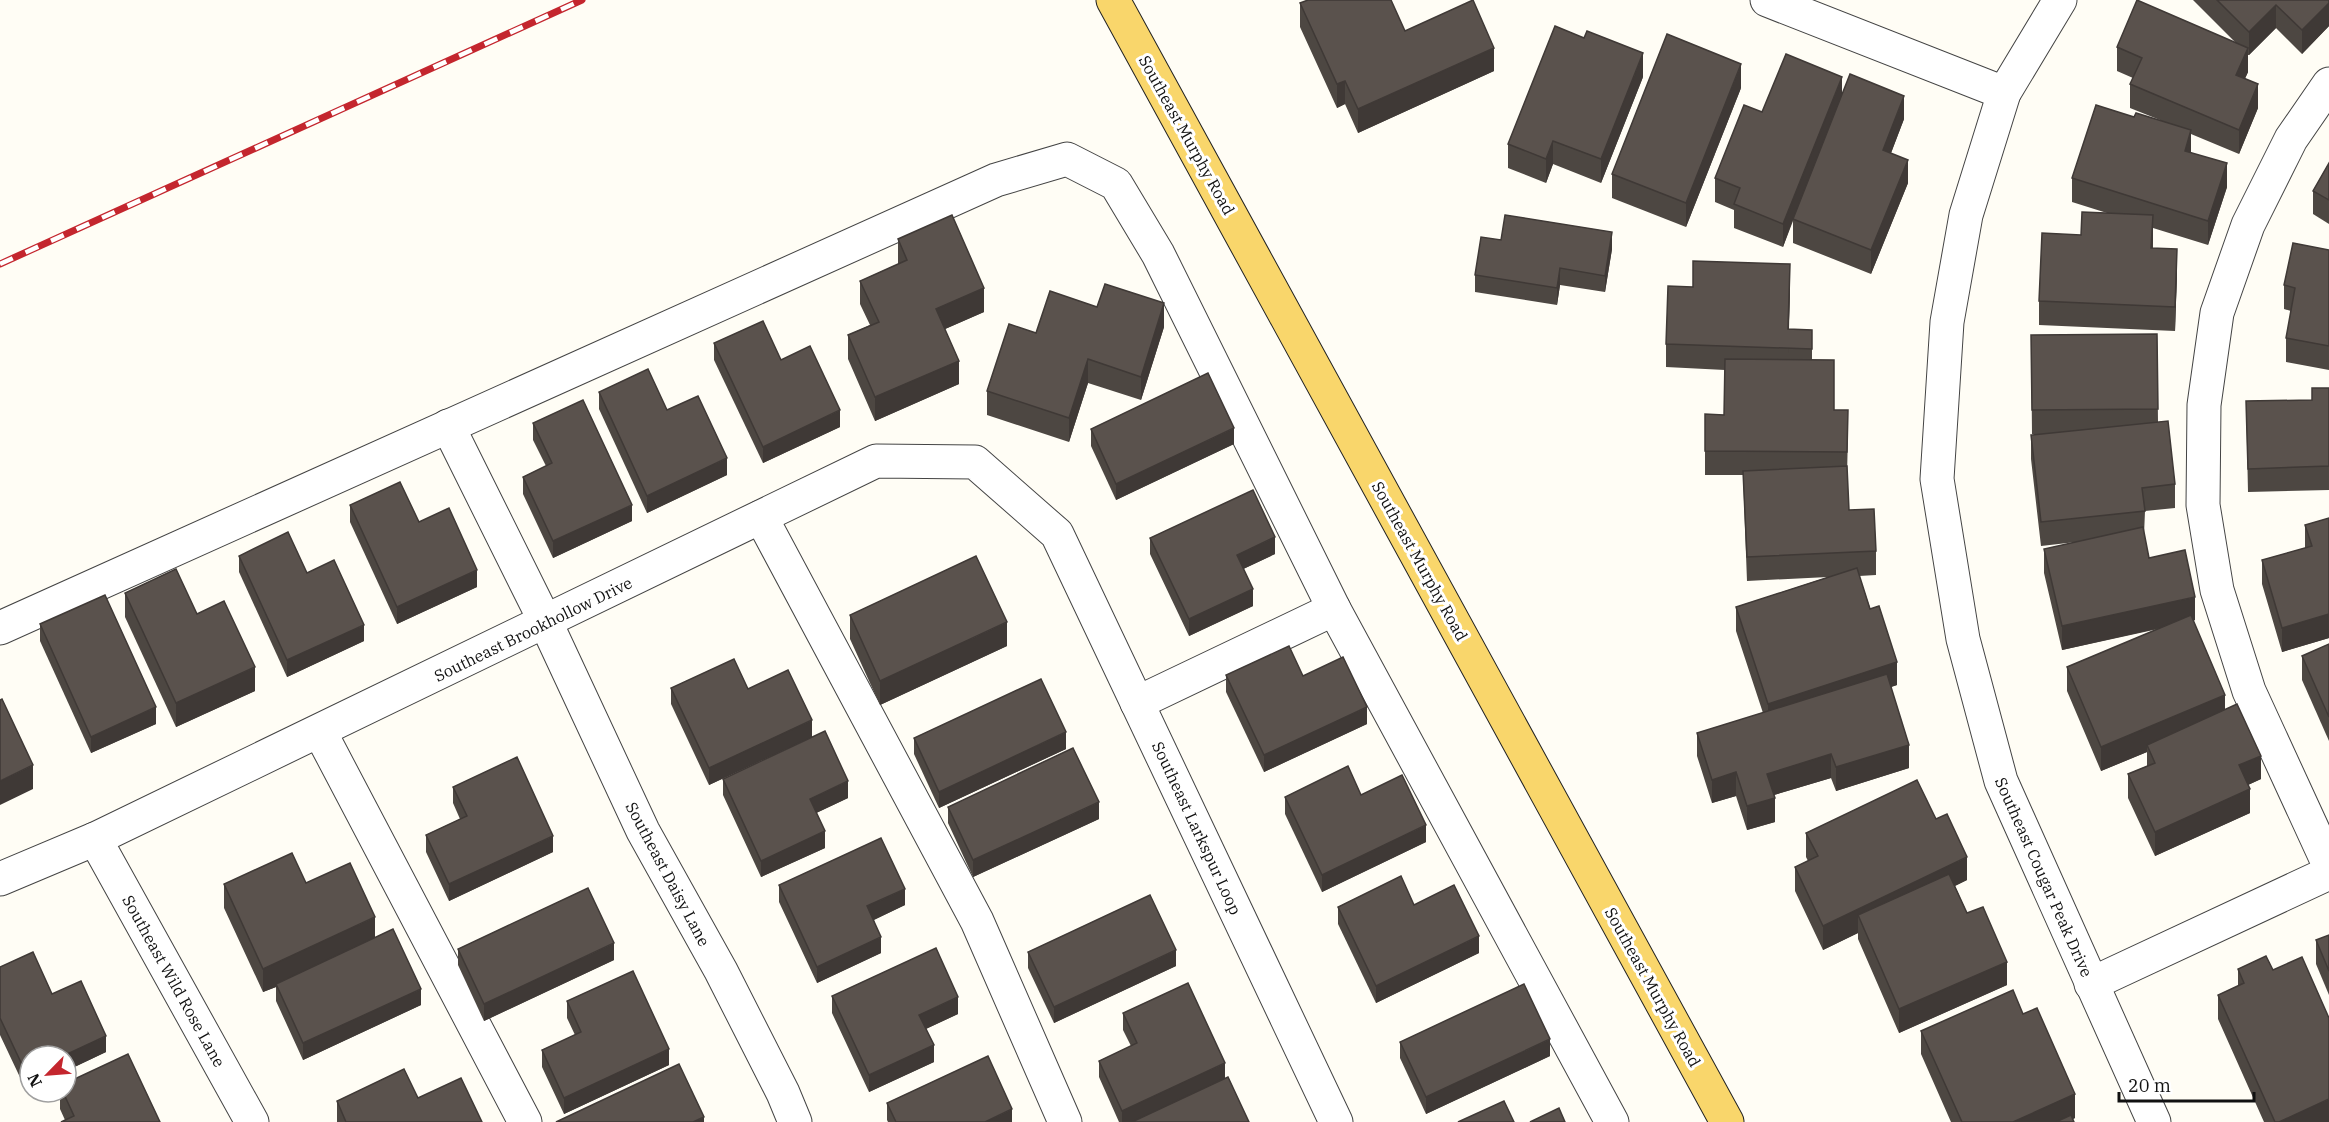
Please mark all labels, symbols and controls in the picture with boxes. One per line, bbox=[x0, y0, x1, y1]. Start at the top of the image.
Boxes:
street label: Southeast Murphy Road bbox=[1135, 52, 1239, 219]
street label: Southeast Murphy Road bbox=[1368, 478, 1472, 645]
street label: Southeast Brookhollow Drive bbox=[431, 572, 635, 686]
street label: Southeast Larkspur Loop bbox=[1148, 738, 1246, 918]
street label: Southeast Cougar Peak Drive bbox=[1991, 774, 2097, 980]
street label: Southeast Daisy Lane bbox=[621, 798, 715, 950]
street label: Southeast Wild Rose Lane bbox=[118, 891, 230, 1071]
street label: Southeast Murphy Road bbox=[1601, 904, 1705, 1071]
north arrow bbox=[18, 1044, 78, 1104]
scale bar bbox=[2119, 1065, 2254, 1103]
text: N bbox=[23, 1070, 46, 1090]
text: 20 m bbox=[2128, 1074, 2171, 1097]

